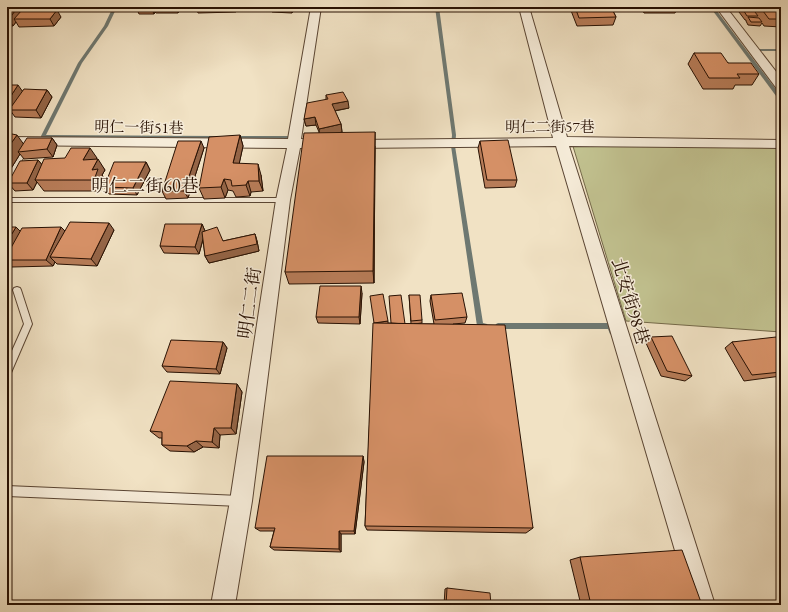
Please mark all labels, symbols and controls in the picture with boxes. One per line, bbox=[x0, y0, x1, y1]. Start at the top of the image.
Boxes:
street label: 明仁一街51巷 bbox=[94, 117, 184, 137]
street label: 明仁二街57巷 bbox=[505, 117, 595, 136]
street label: 明仁二街60巷 bbox=[91, 174, 199, 197]
street label: 北安街98巷 bbox=[607, 255, 655, 347]
street label: 明仁二街 bbox=[233, 266, 265, 340]

